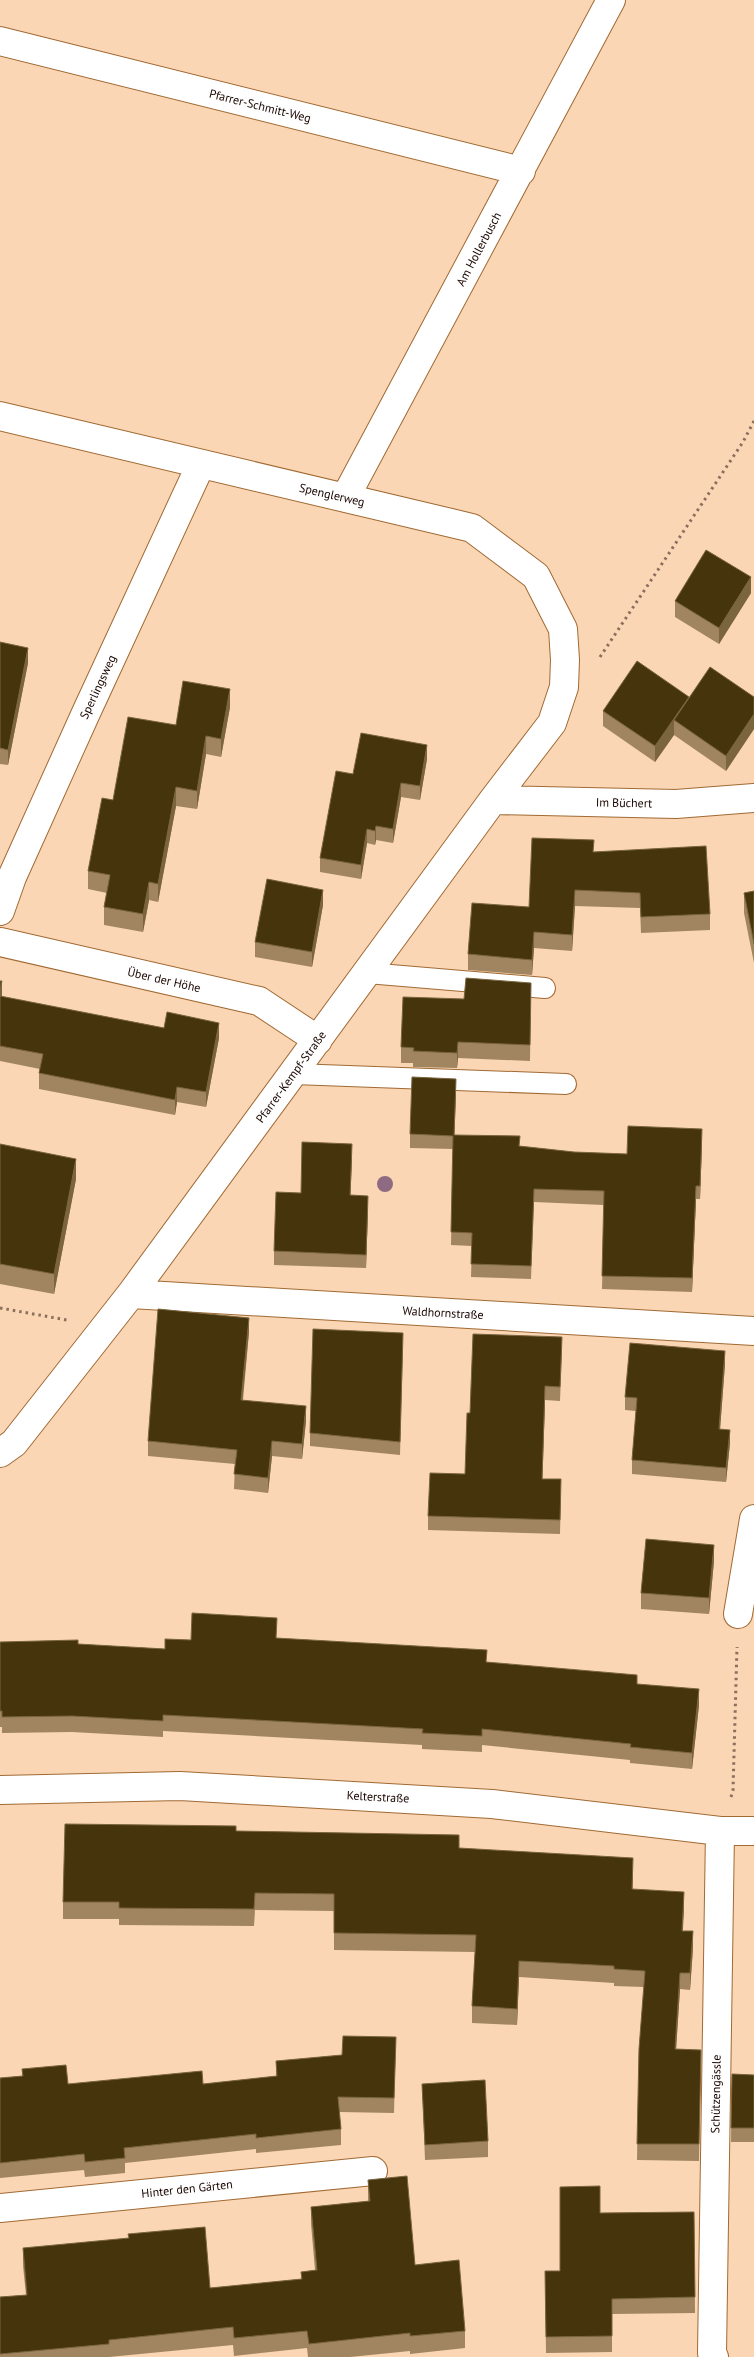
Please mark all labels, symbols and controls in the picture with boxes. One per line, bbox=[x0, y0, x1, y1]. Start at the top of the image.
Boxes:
street label: Pfarrer-Schmitt-Weg bbox=[208, 86, 313, 125]
street label: Am Hollerbusch bbox=[453, 209, 504, 288]
street label: Spenglerweg bbox=[298, 480, 366, 509]
street label: Sperlingsweg bbox=[76, 652, 119, 721]
street label: Im Büchert bbox=[596, 795, 652, 810]
street label: Über der Höhe bbox=[126, 964, 202, 995]
street label: Pfarrer-Kempf-Straße bbox=[252, 1028, 329, 1126]
street label: Waldhornstraße bbox=[402, 1303, 484, 1322]
street label: Kelterstraße bbox=[346, 1787, 410, 1806]
street label: Schützengässle bbox=[707, 2054, 724, 2134]
street label: Hinter den Gärten bbox=[141, 2176, 233, 2201]

